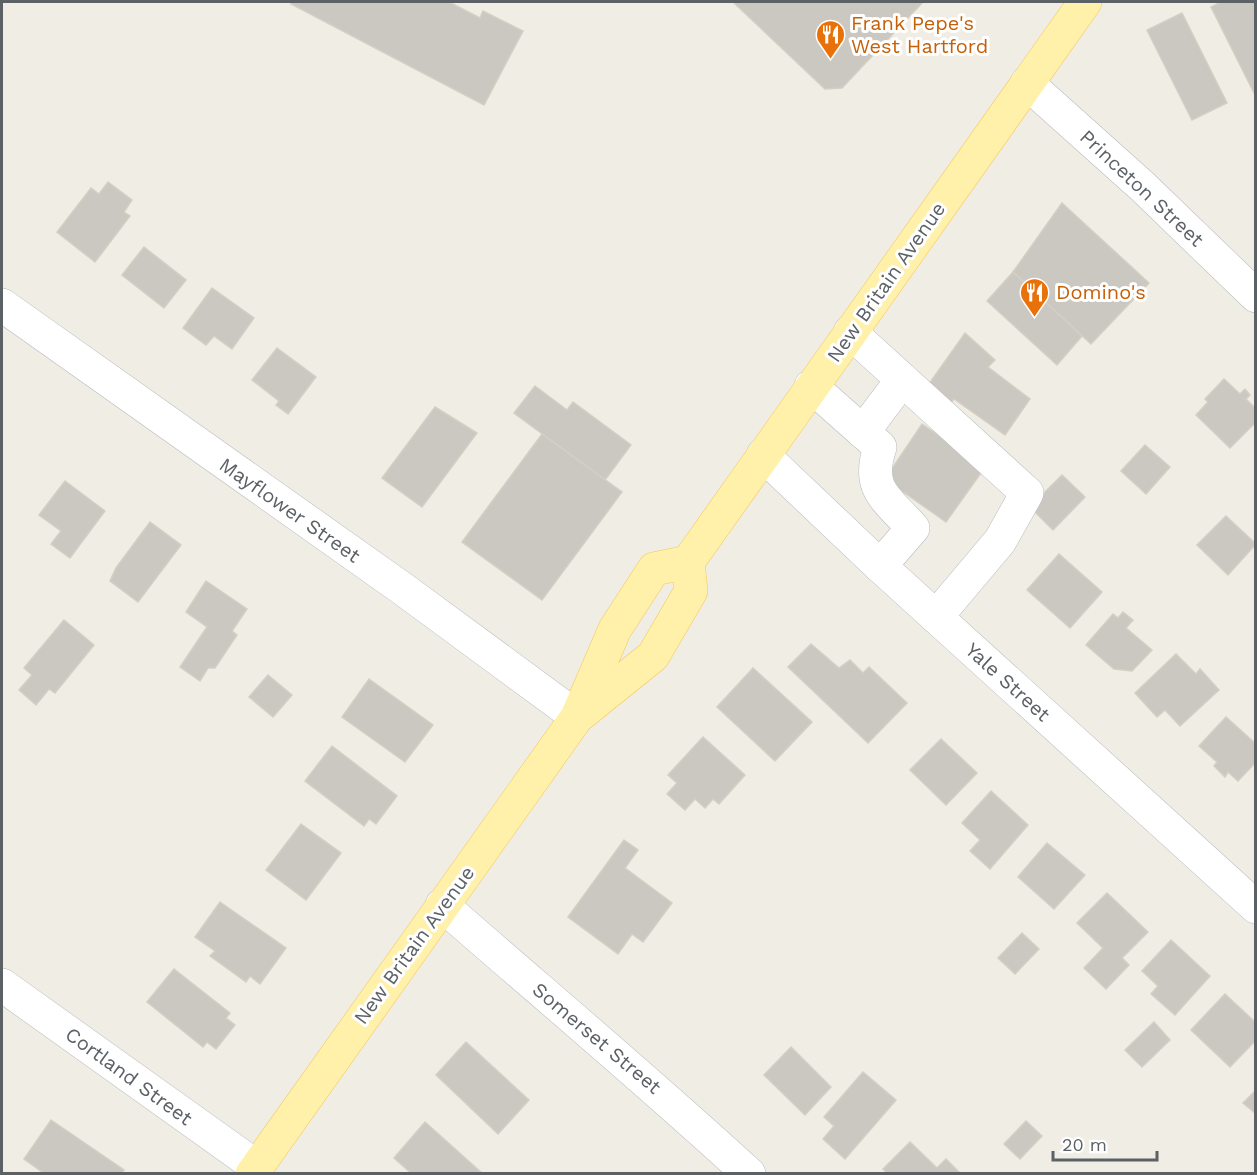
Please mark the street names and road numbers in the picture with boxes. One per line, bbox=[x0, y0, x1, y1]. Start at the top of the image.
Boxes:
street label: Princeton Street bbox=[1075, 125, 1209, 252]
street label: New Britain Avenue bbox=[822, 197, 950, 367]
street label: Mayflower Street bbox=[215, 452, 366, 568]
street label: Yale Street bbox=[961, 638, 1056, 727]
street label: New Britain Avenue bbox=[349, 861, 479, 1029]
street label: Somerset Street bbox=[528, 977, 667, 1099]
street label: Cortland Street bbox=[61, 1022, 198, 1130]

